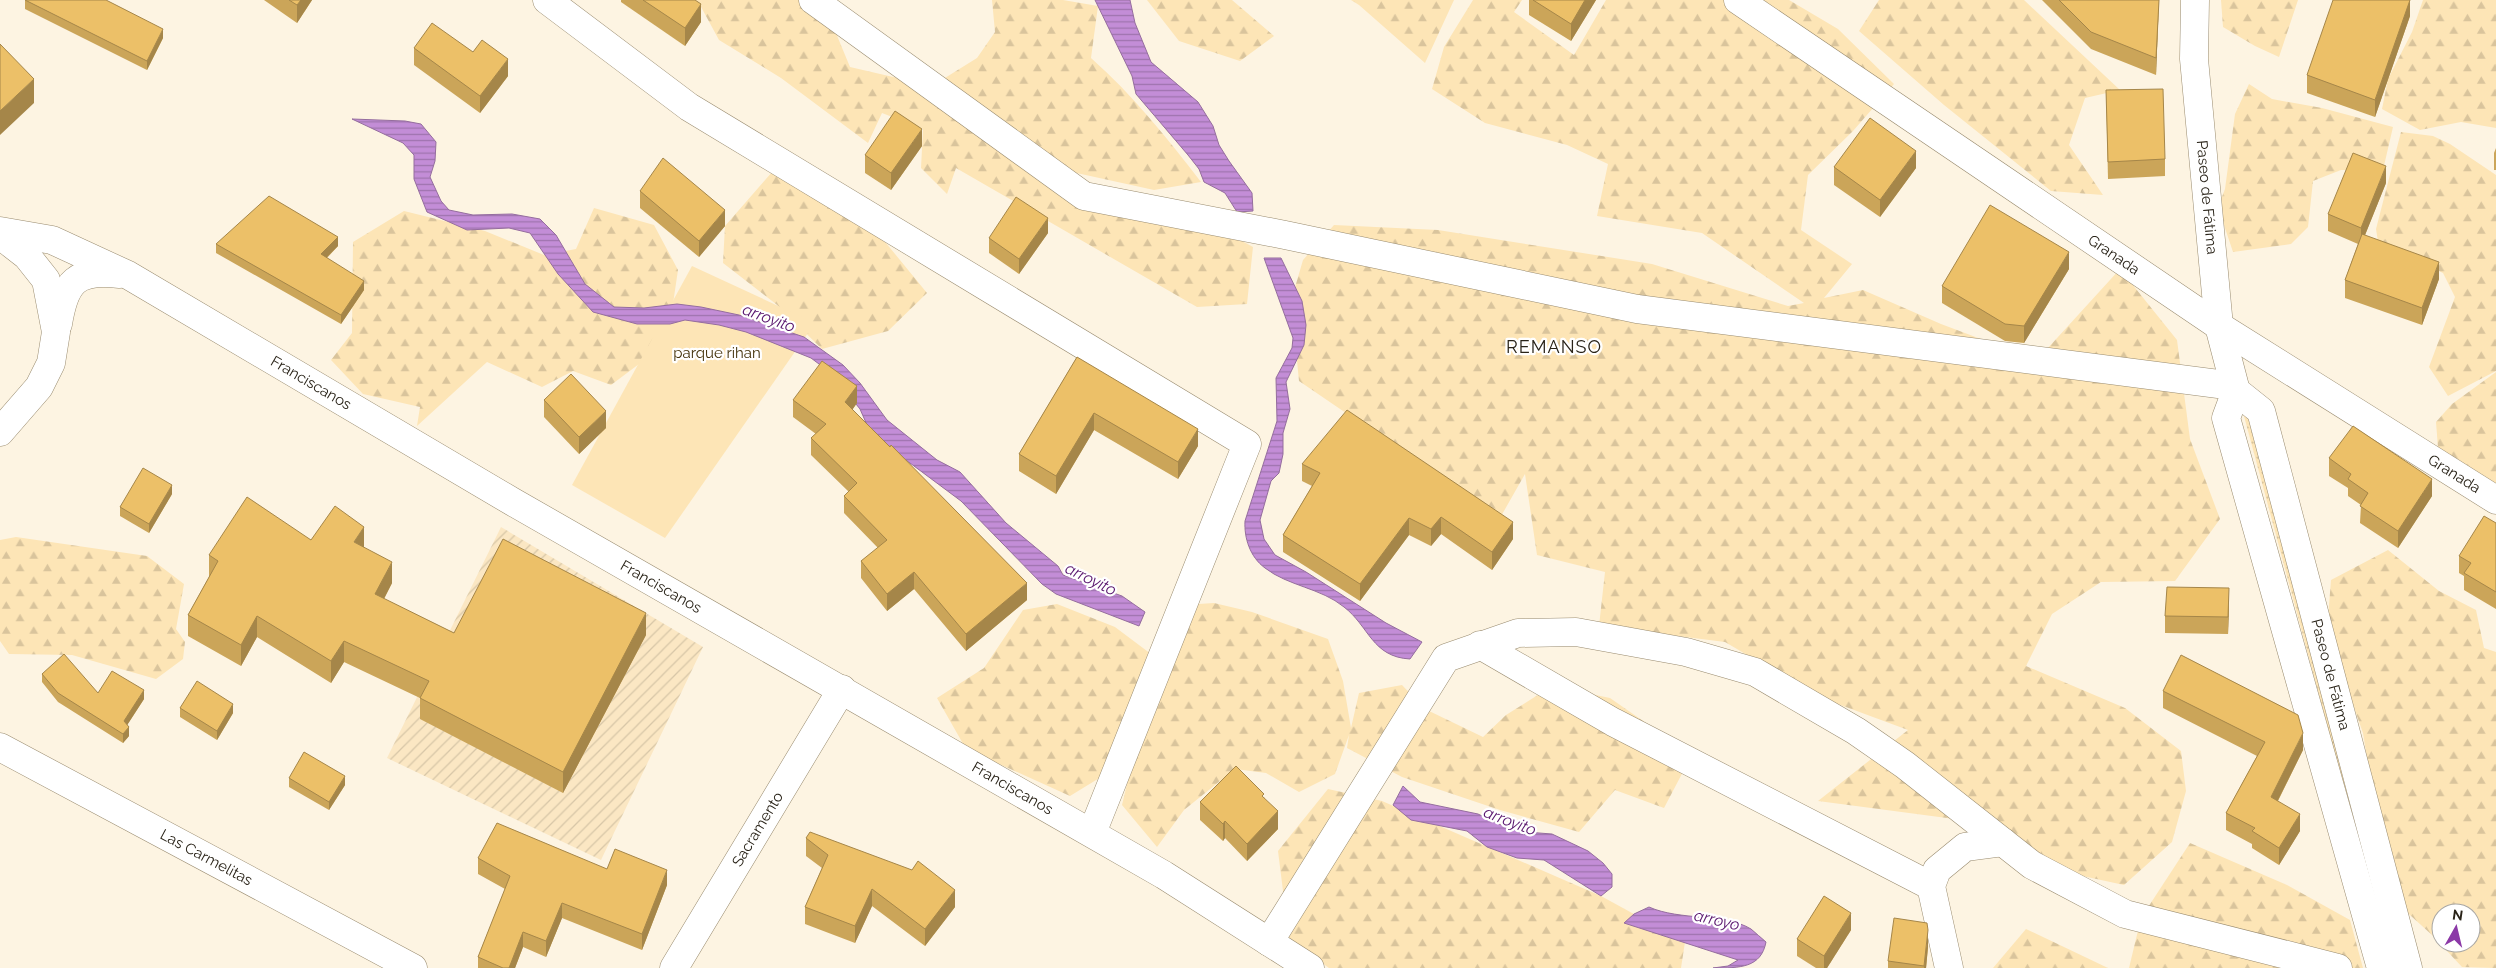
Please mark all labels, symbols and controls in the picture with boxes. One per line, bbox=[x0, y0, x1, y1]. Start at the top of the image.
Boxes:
street label: Paseo de Fátima bbox=[2193, 140, 2221, 255]
street label: Granada bbox=[2084, 231, 2143, 279]
water label: arroyito bbox=[740, 300, 798, 336]
district label: REMANSO bbox=[1506, 336, 1602, 357]
park label: parque rihan bbox=[673, 344, 761, 362]
street label: Franciscanos bbox=[268, 352, 355, 414]
street label: Granada bbox=[2425, 451, 2484, 497]
street label: Franciscanos bbox=[617, 556, 705, 617]
water label: arroyito bbox=[1062, 559, 1120, 599]
street label: Paseo de Fátima bbox=[2307, 617, 2354, 732]
street label: Franciscanos bbox=[969, 758, 1056, 818]
street label: Sacramento bbox=[728, 789, 787, 870]
water label: arroyito bbox=[1481, 802, 1539, 840]
street label: Las Carmelitas bbox=[157, 825, 256, 889]
north arrow bbox=[2431, 903, 2481, 953]
water label: arroyo bbox=[1692, 906, 1742, 934]
text: N bbox=[2451, 906, 2464, 924]

